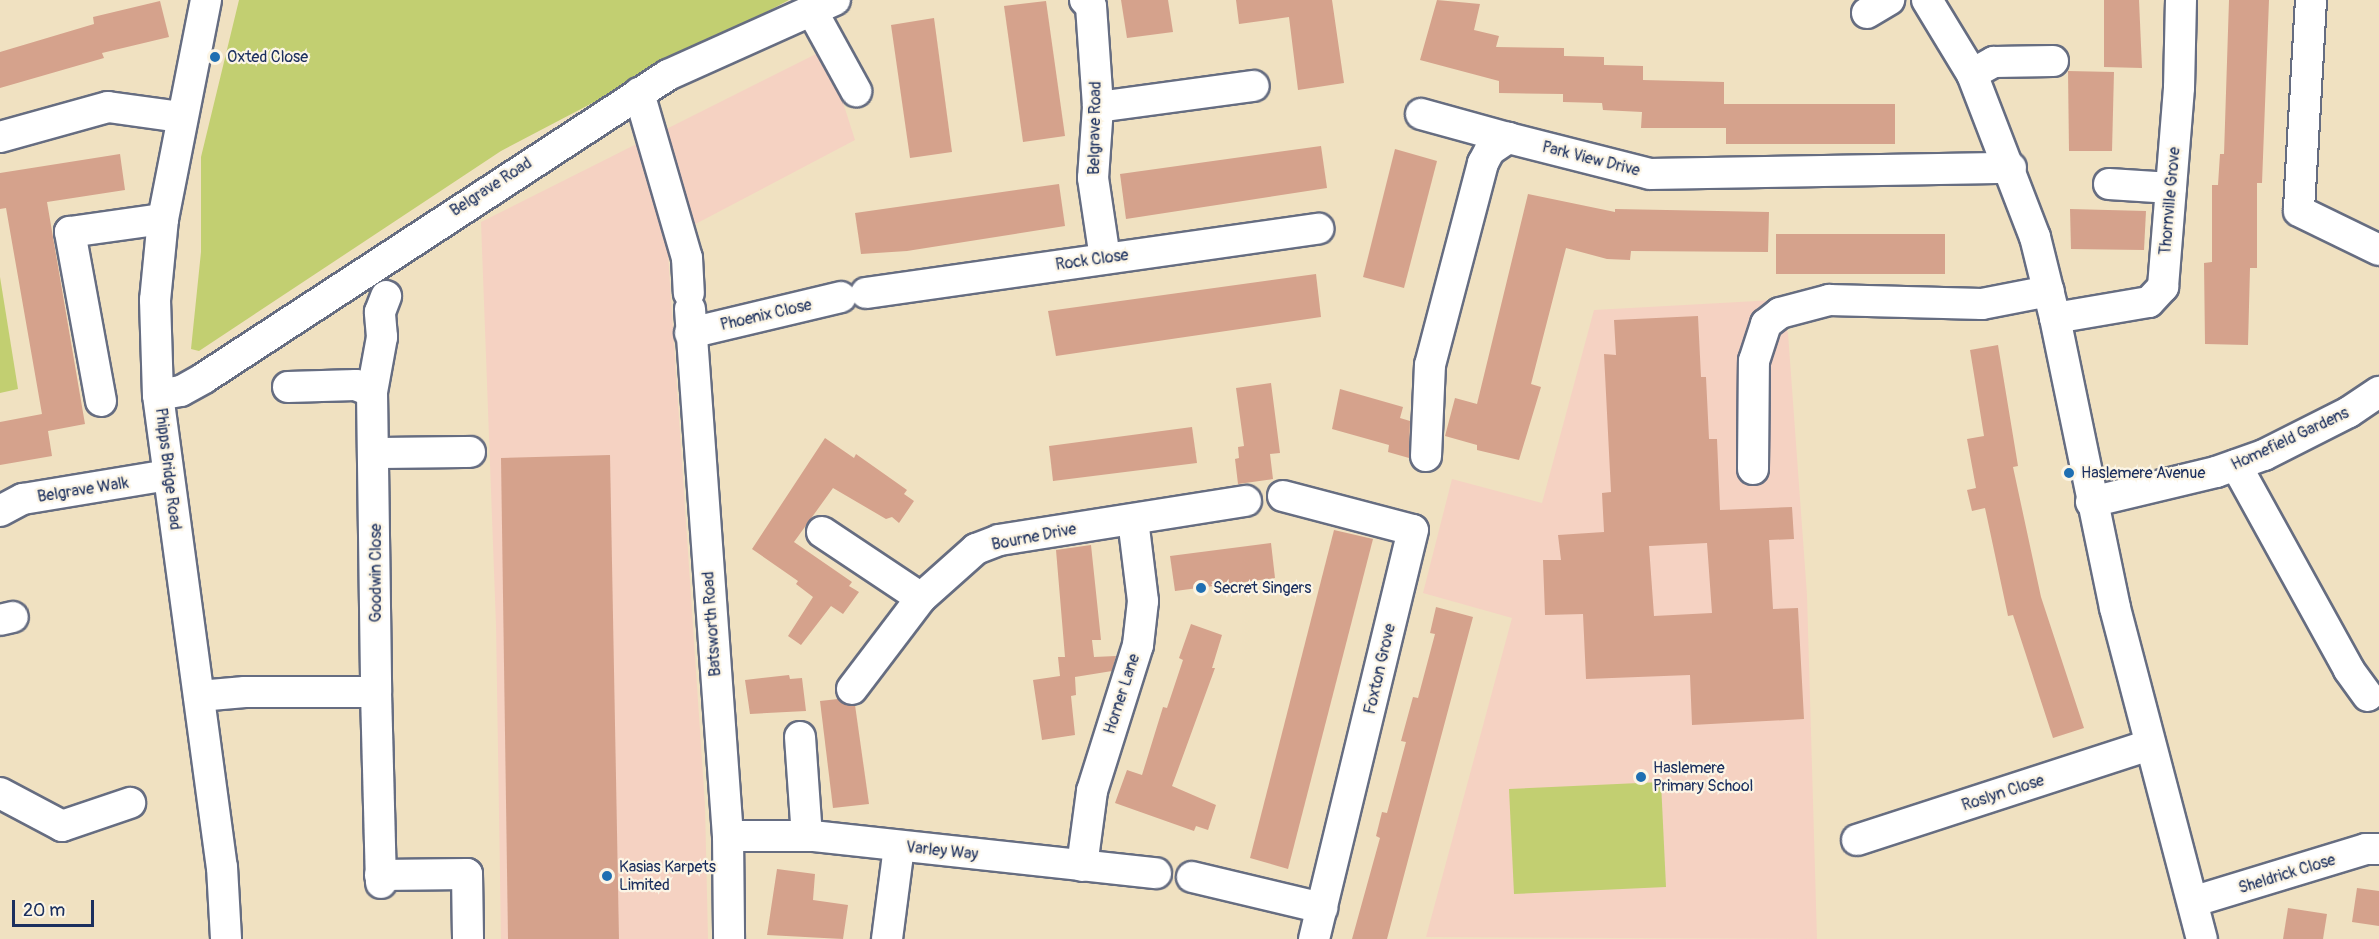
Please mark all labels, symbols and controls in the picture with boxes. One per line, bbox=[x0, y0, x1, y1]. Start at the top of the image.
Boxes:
place label: Oxted Close bbox=[227, 47, 308, 67]
marker: Oxted Close bbox=[208, 50, 222, 64]
street label: Belgrave Road bbox=[1085, 81, 1105, 175]
street label: Park View Drive bbox=[1540, 138, 1642, 180]
street label: Thornville Grove bbox=[2156, 146, 2184, 256]
street label: Belgrave Road bbox=[447, 153, 535, 221]
street label: Rock Close bbox=[1054, 245, 1130, 275]
street label: Phoenix Close bbox=[718, 295, 814, 335]
street label: Homefield Gardens bbox=[2228, 403, 2352, 475]
street label: Phipps Bridge Road bbox=[151, 407, 185, 531]
place label: Haslemere Avenue bbox=[2081, 463, 2205, 483]
marker: Haslemere Avenue bbox=[2062, 466, 2076, 480]
street label: Belgrave Walk bbox=[36, 473, 130, 507]
street label: Bourne Drive bbox=[990, 519, 1078, 555]
street label: Goodwin Close bbox=[366, 524, 386, 622]
street label: Batsworth Road bbox=[699, 571, 725, 677]
place label: Secret Singers bbox=[1213, 578, 1311, 598]
marker: Secret Singers bbox=[1194, 581, 1208, 595]
street label: Foxton Grove bbox=[1360, 622, 1400, 716]
street label: Horner Lane bbox=[1100, 651, 1144, 737]
place label: Haslemere Primary School bbox=[1653, 758, 1753, 796]
marker: Haslemere Primary School bbox=[1634, 770, 1648, 784]
street label: Roslyn Close bbox=[1959, 771, 2047, 815]
street label: Varley Way bbox=[905, 838, 979, 864]
street label: Sheldrick Close bbox=[2236, 850, 2338, 898]
place label: Kasias Karpets Limited bbox=[619, 857, 716, 895]
marker: Kasias Karpets Limited bbox=[600, 869, 614, 883]
scale bar bbox=[15, 888, 98, 926]
text: 20 m bbox=[23, 899, 65, 922]

